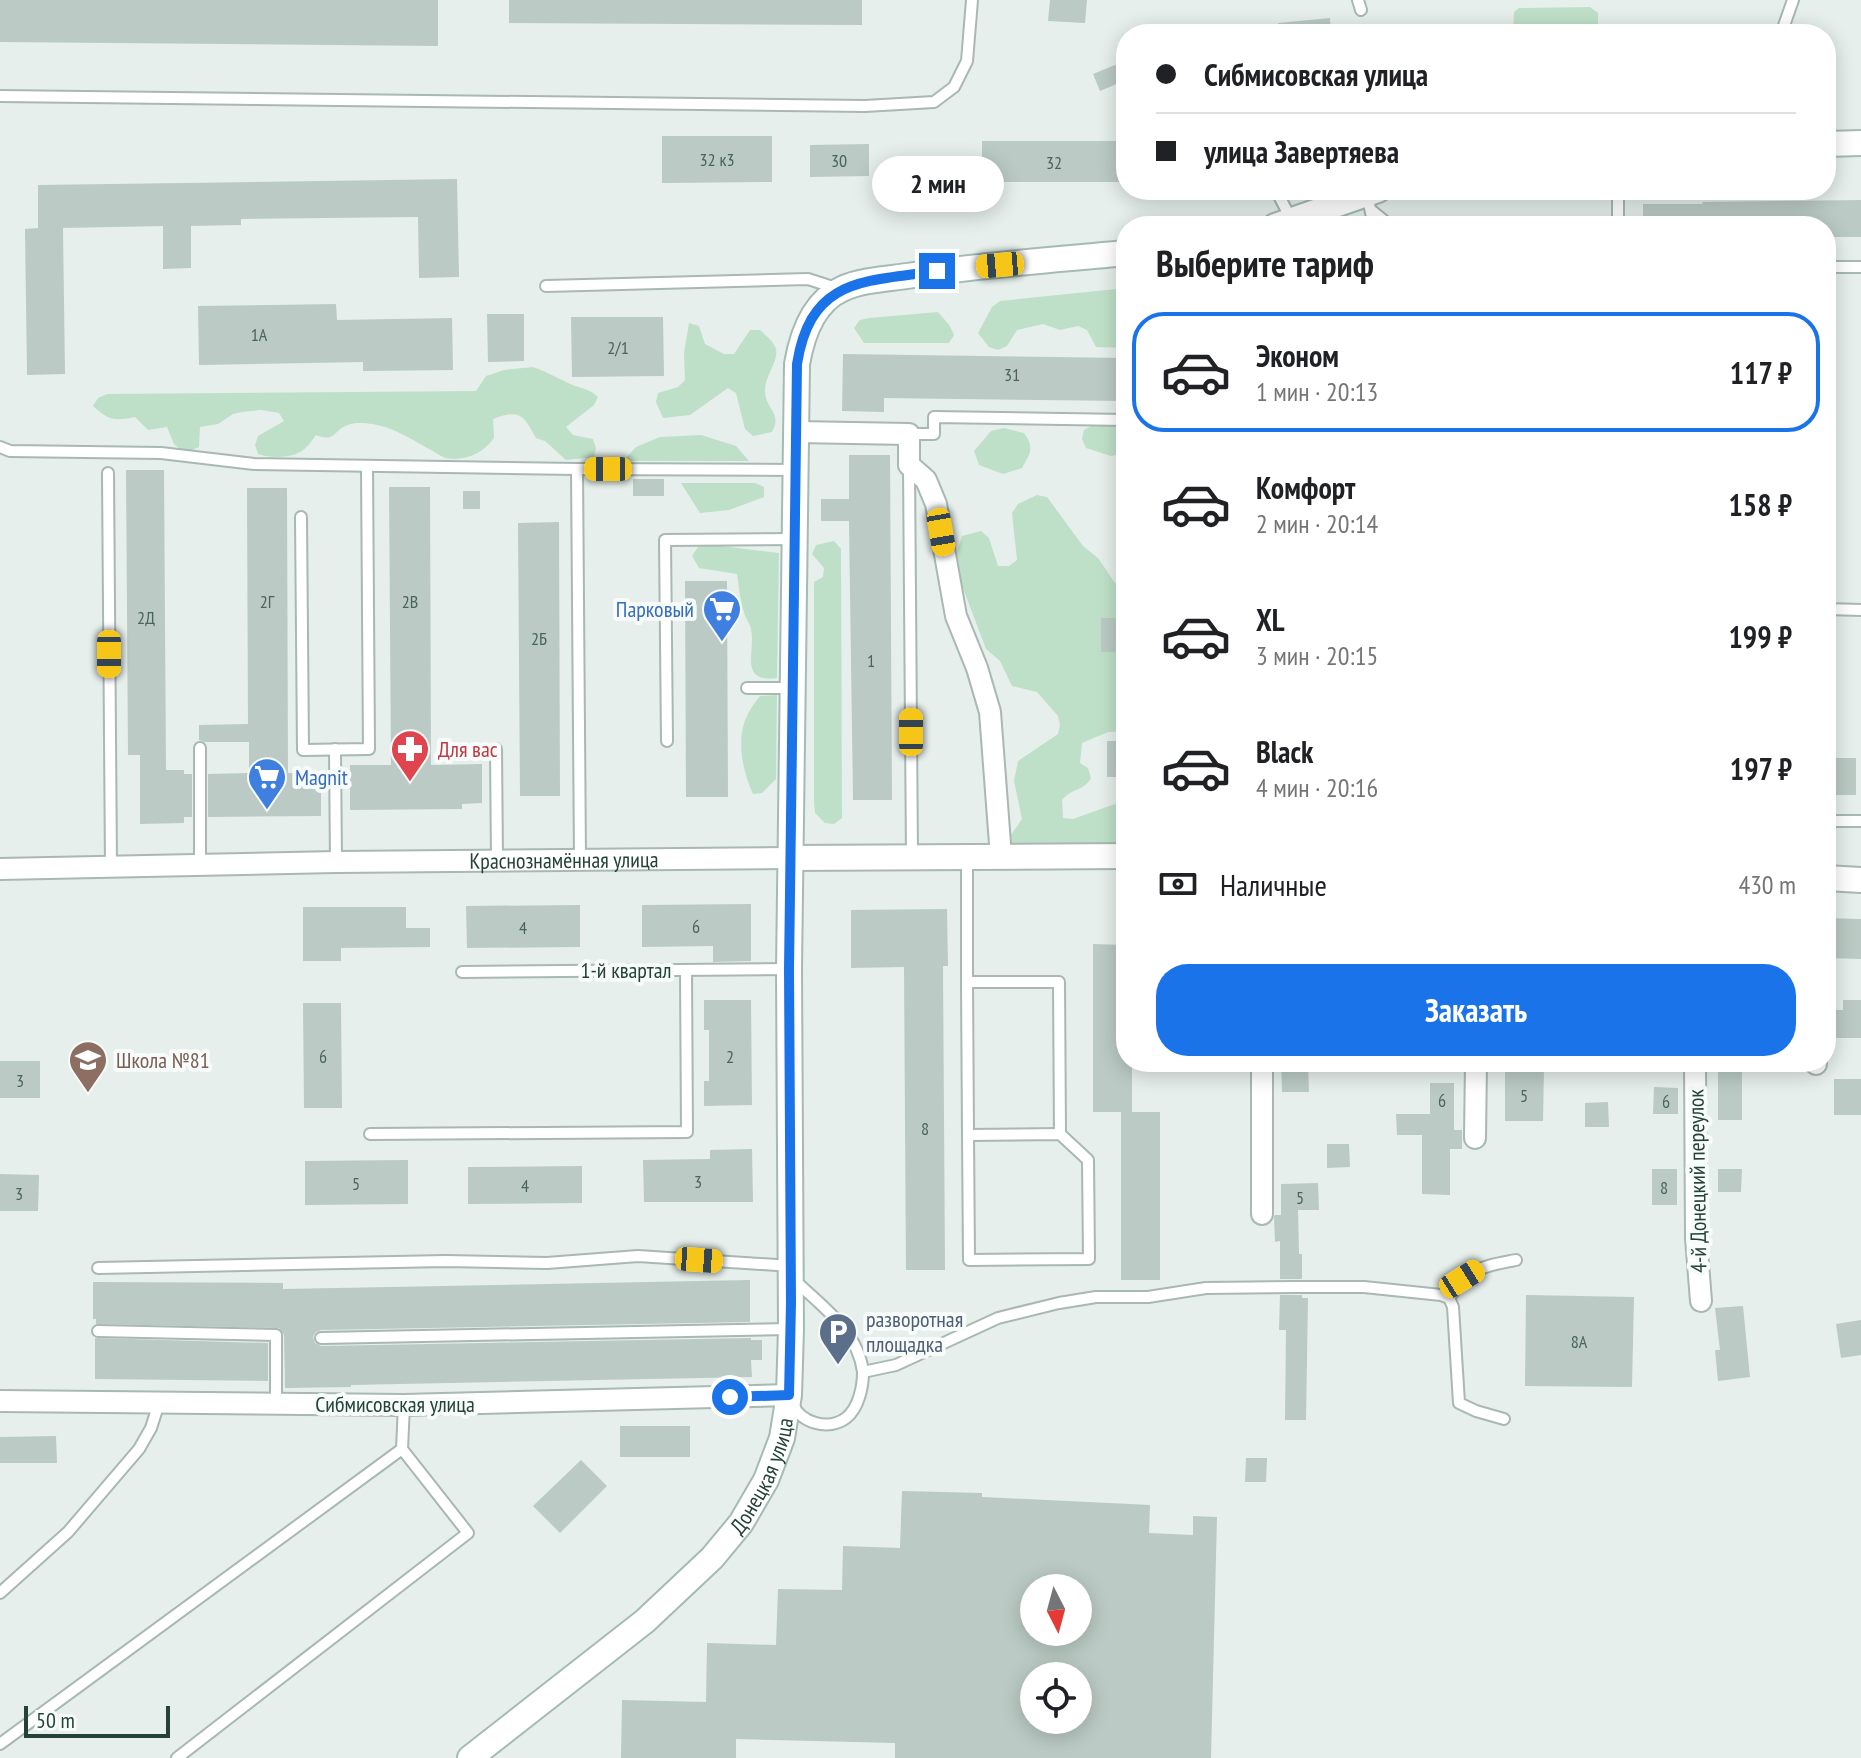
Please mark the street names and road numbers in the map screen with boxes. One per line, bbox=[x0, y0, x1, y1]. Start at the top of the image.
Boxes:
street label: Краснознамённая улица bbox=[469, 845, 659, 875]
street label: 1-й квартал bbox=[581, 956, 671, 984]
street label: 4-й Донецкий переулок bbox=[1681, 1088, 1713, 1273]
street label: Сибмисовская улица bbox=[315, 1390, 475, 1418]
street label: Донецкая улица bbox=[724, 1416, 799, 1540]

